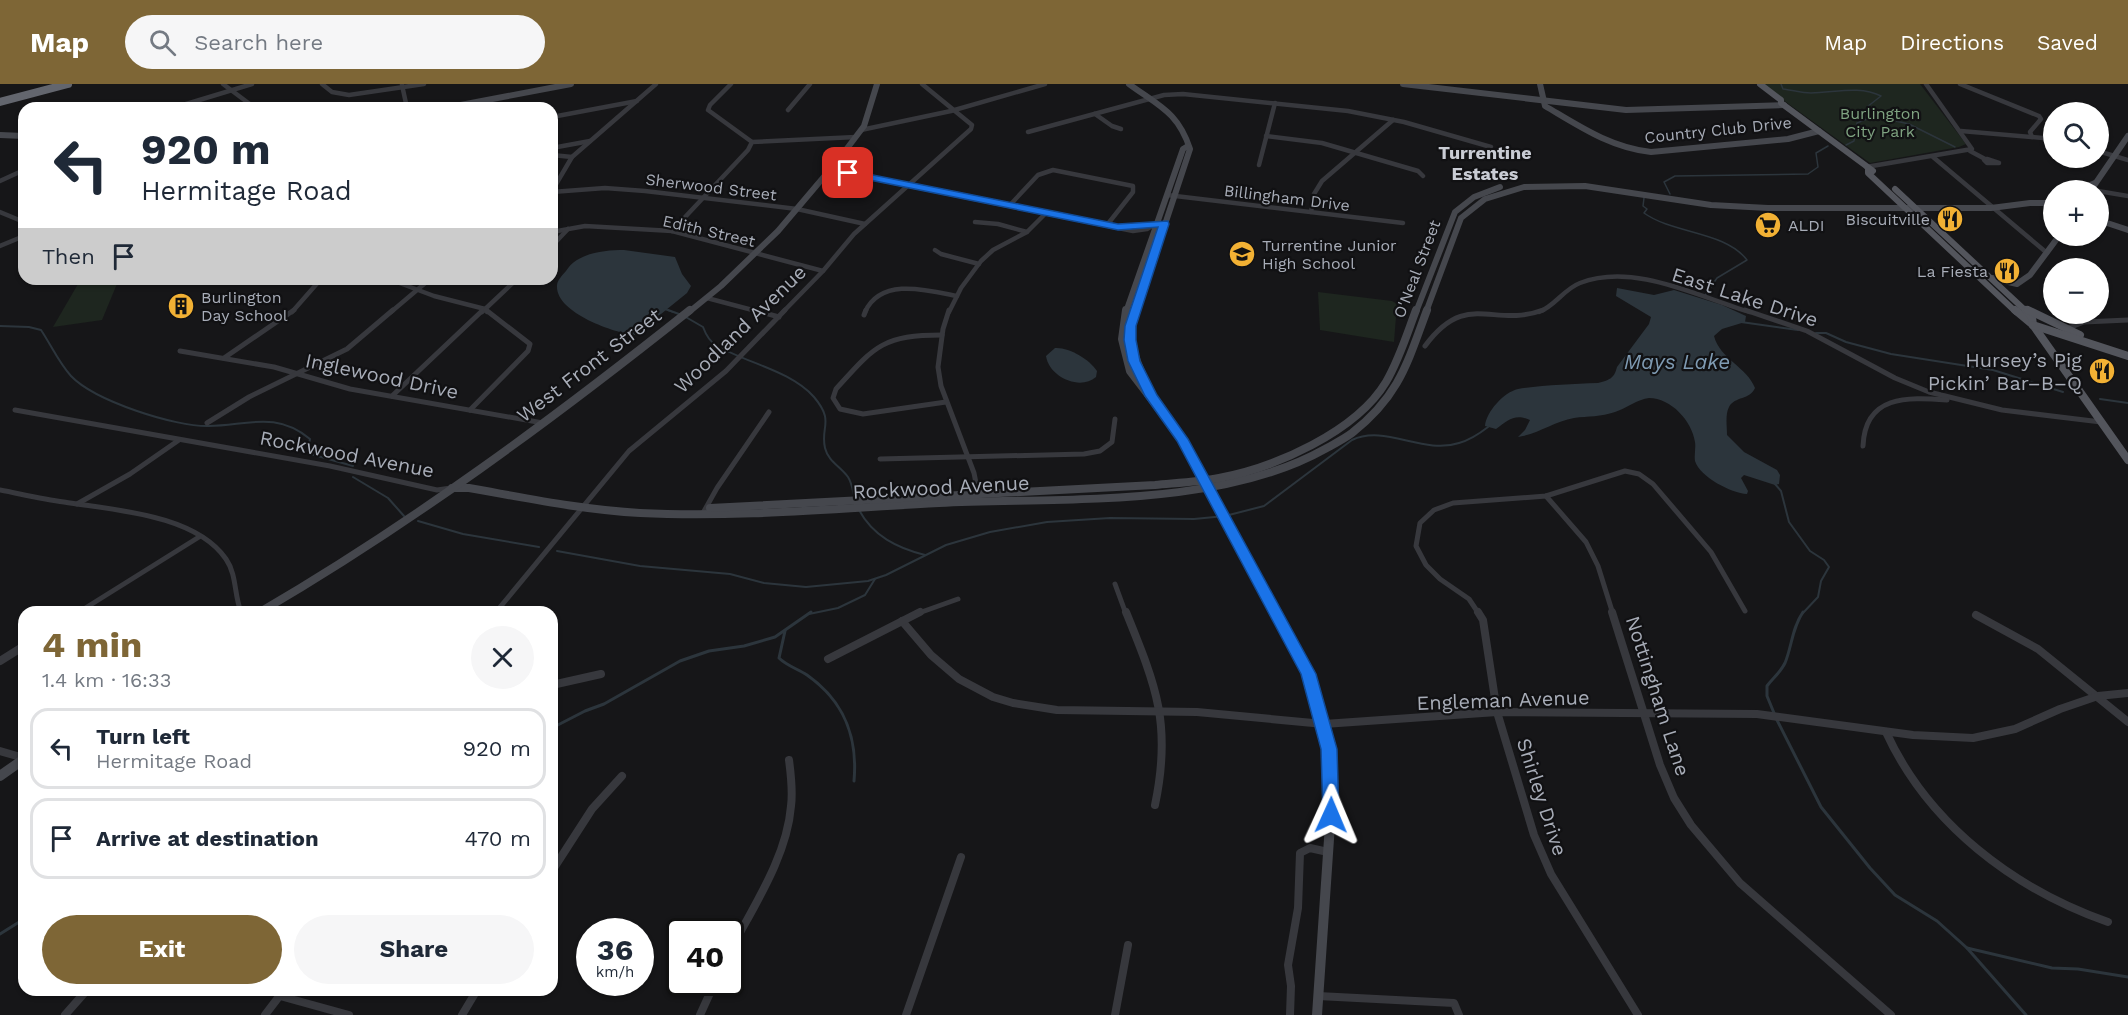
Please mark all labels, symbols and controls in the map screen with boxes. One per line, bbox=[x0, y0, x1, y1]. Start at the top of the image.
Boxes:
search box bbox=[125, 15, 545, 69]
text: Map bbox=[30, 26, 89, 59]
icon: search bbox=[146, 26, 179, 59]
text: Search here bbox=[194, 30, 323, 55]
text: Map bbox=[1824, 30, 1867, 55]
text: Directions bbox=[1900, 30, 2004, 55]
text: Saved bbox=[2037, 30, 2098, 55]
map controls bbox=[2043, 102, 2109, 324]
button: search bbox=[2043, 102, 2109, 168]
park label: Burlington City Park bbox=[1840, 104, 1920, 141]
street label: Country Club Drive bbox=[1644, 113, 1792, 147]
text: 920 m bbox=[141, 125, 271, 174]
icon: left bbox=[42, 126, 120, 204]
district label: Turrentine Estates bbox=[1438, 142, 1532, 184]
pin bbox=[822, 147, 873, 198]
icon: arrive bbox=[831, 156, 864, 189]
street label: Sherwood Street bbox=[644, 170, 778, 205]
text: Hermitage Road bbox=[141, 175, 352, 207]
button: + bbox=[2043, 180, 2109, 246]
street label: Billingham Drive bbox=[1223, 181, 1351, 215]
restaurant icon: Biscuitville bbox=[1935, 204, 1965, 234]
supermarket icon: ALDI bbox=[1753, 210, 1783, 240]
place label: Biscuitville bbox=[1845, 210, 1930, 229]
street label: Edith Street bbox=[661, 211, 757, 251]
place label: ALDI bbox=[1788, 216, 1824, 235]
street label: O'Neal Street bbox=[1390, 217, 1445, 321]
place label: Turrentine Junior High School bbox=[1262, 236, 1397, 273]
school or university icon: Turrentine Junior High School bbox=[1227, 239, 1257, 269]
icon: arrive bbox=[107, 240, 140, 273]
text: Then bbox=[42, 244, 95, 269]
restaurant icon: La Fiesta bbox=[1992, 256, 2022, 286]
button: − bbox=[2043, 258, 2109, 324]
street label: Woodland Avenue bbox=[669, 260, 811, 398]
street label: East Lake Drive bbox=[1669, 262, 1821, 332]
place label: La Fiesta bbox=[1917, 262, 1988, 281]
place label: Burlington Day School bbox=[201, 288, 288, 325]
building icon: Burlington Day School bbox=[166, 291, 196, 321]
street label: West Front Street bbox=[512, 302, 666, 427]
street label: Inglewood Drive bbox=[303, 348, 461, 404]
place label: Hursey’s Pig Pickin’ Bar–B–Q bbox=[1928, 348, 2082, 395]
water label: Mays Lake bbox=[1624, 349, 1730, 374]
restaurant icon: Hursey’s Pig Pickin’ Bar–B–Q bbox=[2087, 356, 2117, 386]
street label: Rockwood Avenue bbox=[258, 425, 436, 483]
street label: Rockwood Avenue bbox=[852, 470, 1030, 504]
street label: Nottingham Lane bbox=[1621, 613, 1695, 779]
text: 4 min bbox=[42, 624, 142, 666]
button: close bbox=[471, 626, 534, 689]
text: 1.4 km · 16:33 bbox=[42, 668, 171, 692]
street label: Engleman Avenue bbox=[1416, 685, 1590, 715]
text: Turn left bbox=[96, 724, 190, 749]
icon: left bbox=[45, 732, 78, 765]
street label: Shirley Drive bbox=[1512, 735, 1572, 859]
text: 920 m bbox=[462, 736, 531, 761]
text: Hermitage Road bbox=[96, 749, 252, 773]
position arrow bbox=[1299, 783, 1363, 847]
icon: arrive bbox=[45, 822, 78, 855]
text: Arrive at destination bbox=[96, 826, 319, 851]
text: 470 m bbox=[465, 826, 531, 851]
button: Exit bbox=[42, 915, 282, 984]
button: Share bbox=[294, 915, 534, 984]
speed limit sign: 40 bbox=[666, 918, 744, 996]
text: 36 bbox=[597, 932, 633, 967]
text: km/h bbox=[596, 963, 634, 981]

